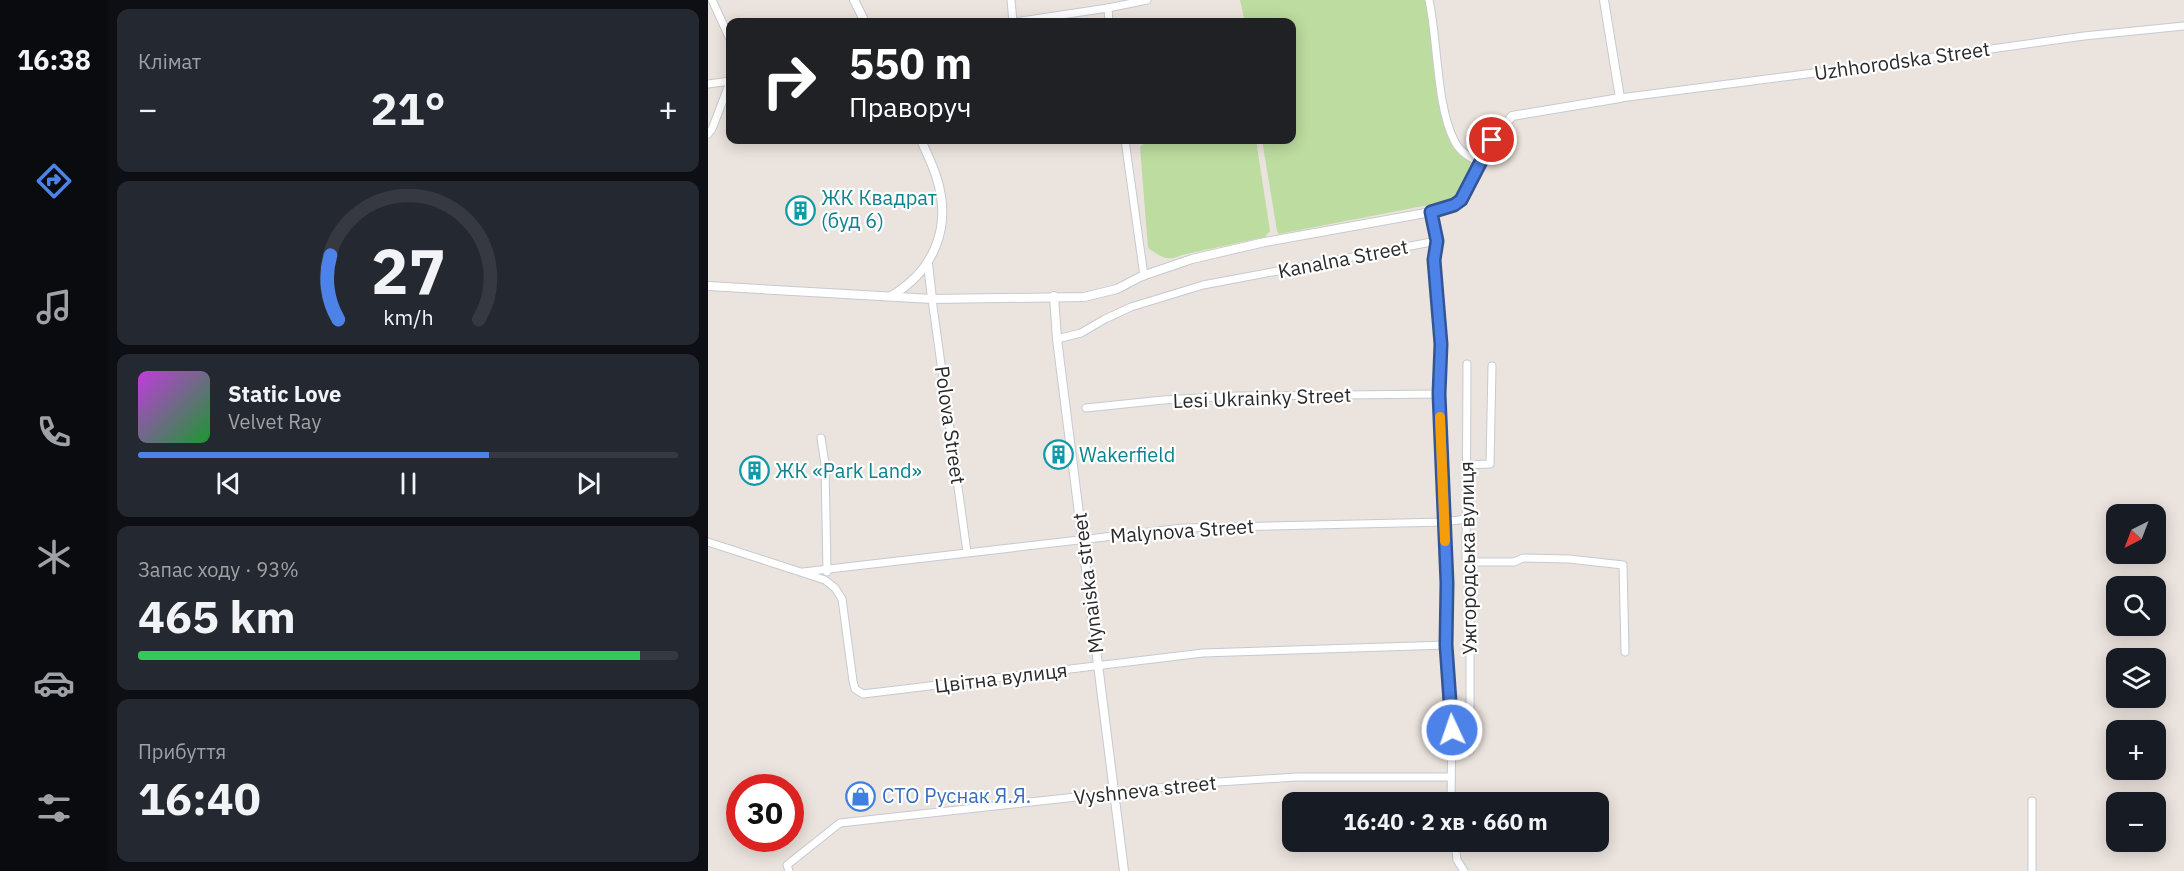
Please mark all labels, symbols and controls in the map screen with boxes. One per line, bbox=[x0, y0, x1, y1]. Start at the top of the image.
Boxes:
street label: Uzhhorodska Street bbox=[1812, 35, 1992, 86]
text: 550 m bbox=[849, 36, 972, 91]
text: 16:38 bbox=[17, 42, 91, 77]
icon: right bbox=[750, 42, 828, 120]
text: Клімат bbox=[138, 48, 201, 75]
text: 21° bbox=[370, 79, 446, 137]
text: − bbox=[138, 87, 158, 130]
text: + bbox=[658, 87, 678, 130]
text: Праворуч bbox=[849, 89, 972, 124]
pin bbox=[1466, 114, 1517, 165]
icon: arrive bbox=[1475, 123, 1508, 156]
icon: directions bbox=[33, 160, 75, 202]
place label: ЖК Квадрат (буд 6) bbox=[821, 184, 938, 234]
building icon: ЖК Квадрат (буд 6) bbox=[784, 194, 816, 226]
text: 27 bbox=[371, 230, 445, 311]
street label: Kanalna Street bbox=[1275, 233, 1410, 284]
icon: music bbox=[33, 286, 75, 328]
text: km/h bbox=[383, 304, 433, 332]
street label: Polova Street bbox=[929, 364, 972, 486]
text: Static Love bbox=[228, 379, 341, 408]
street label: Lesi Ukrainky Street bbox=[1172, 381, 1352, 414]
text: Velvet Ray bbox=[228, 408, 321, 435]
icon: phone bbox=[33, 411, 75, 453]
building icon: Wakerfield bbox=[1042, 439, 1074, 471]
place label: Wakerfield bbox=[1079, 441, 1175, 468]
building icon: ЖК «Park Land» bbox=[738, 455, 770, 487]
place label: ЖК «Park Land» bbox=[775, 457, 922, 484]
street label: Ужгородська вулиця bbox=[1452, 461, 1483, 655]
icon: previous bbox=[212, 467, 245, 500]
icon: pause bbox=[392, 467, 425, 500]
icon: next bbox=[572, 467, 605, 500]
north arrow bbox=[2106, 504, 2166, 564]
map controls bbox=[2106, 504, 2166, 852]
street label: Mynaiska street bbox=[1065, 511, 1110, 655]
street label: Malynova Street bbox=[1109, 512, 1255, 549]
icon: climate bbox=[33, 536, 75, 578]
text: Запас ходу · 93% bbox=[138, 556, 299, 583]
button: search bbox=[2106, 576, 2166, 636]
text: 465 km bbox=[138, 587, 296, 645]
button: layers bbox=[2106, 648, 2166, 708]
street label: Цвітна вулиця bbox=[933, 656, 1069, 699]
icon: car bbox=[33, 662, 75, 704]
position arrow bbox=[1420, 698, 1484, 762]
button: + bbox=[2106, 720, 2166, 780]
text: Прибуття bbox=[138, 738, 226, 765]
text: 16:40 bbox=[138, 769, 261, 827]
street label: Vyshneva street bbox=[1072, 769, 1217, 810]
speed limit sign: 30 bbox=[726, 774, 804, 852]
shop icon: СТО Руснак Я.Я. bbox=[845, 780, 877, 812]
place label: СТО Руснак Я.Я. bbox=[882, 782, 1031, 809]
icon: filters bbox=[33, 787, 75, 829]
button: − bbox=[2106, 792, 2166, 852]
text: 16:40 · 2 хв · 660 m bbox=[1343, 807, 1548, 836]

